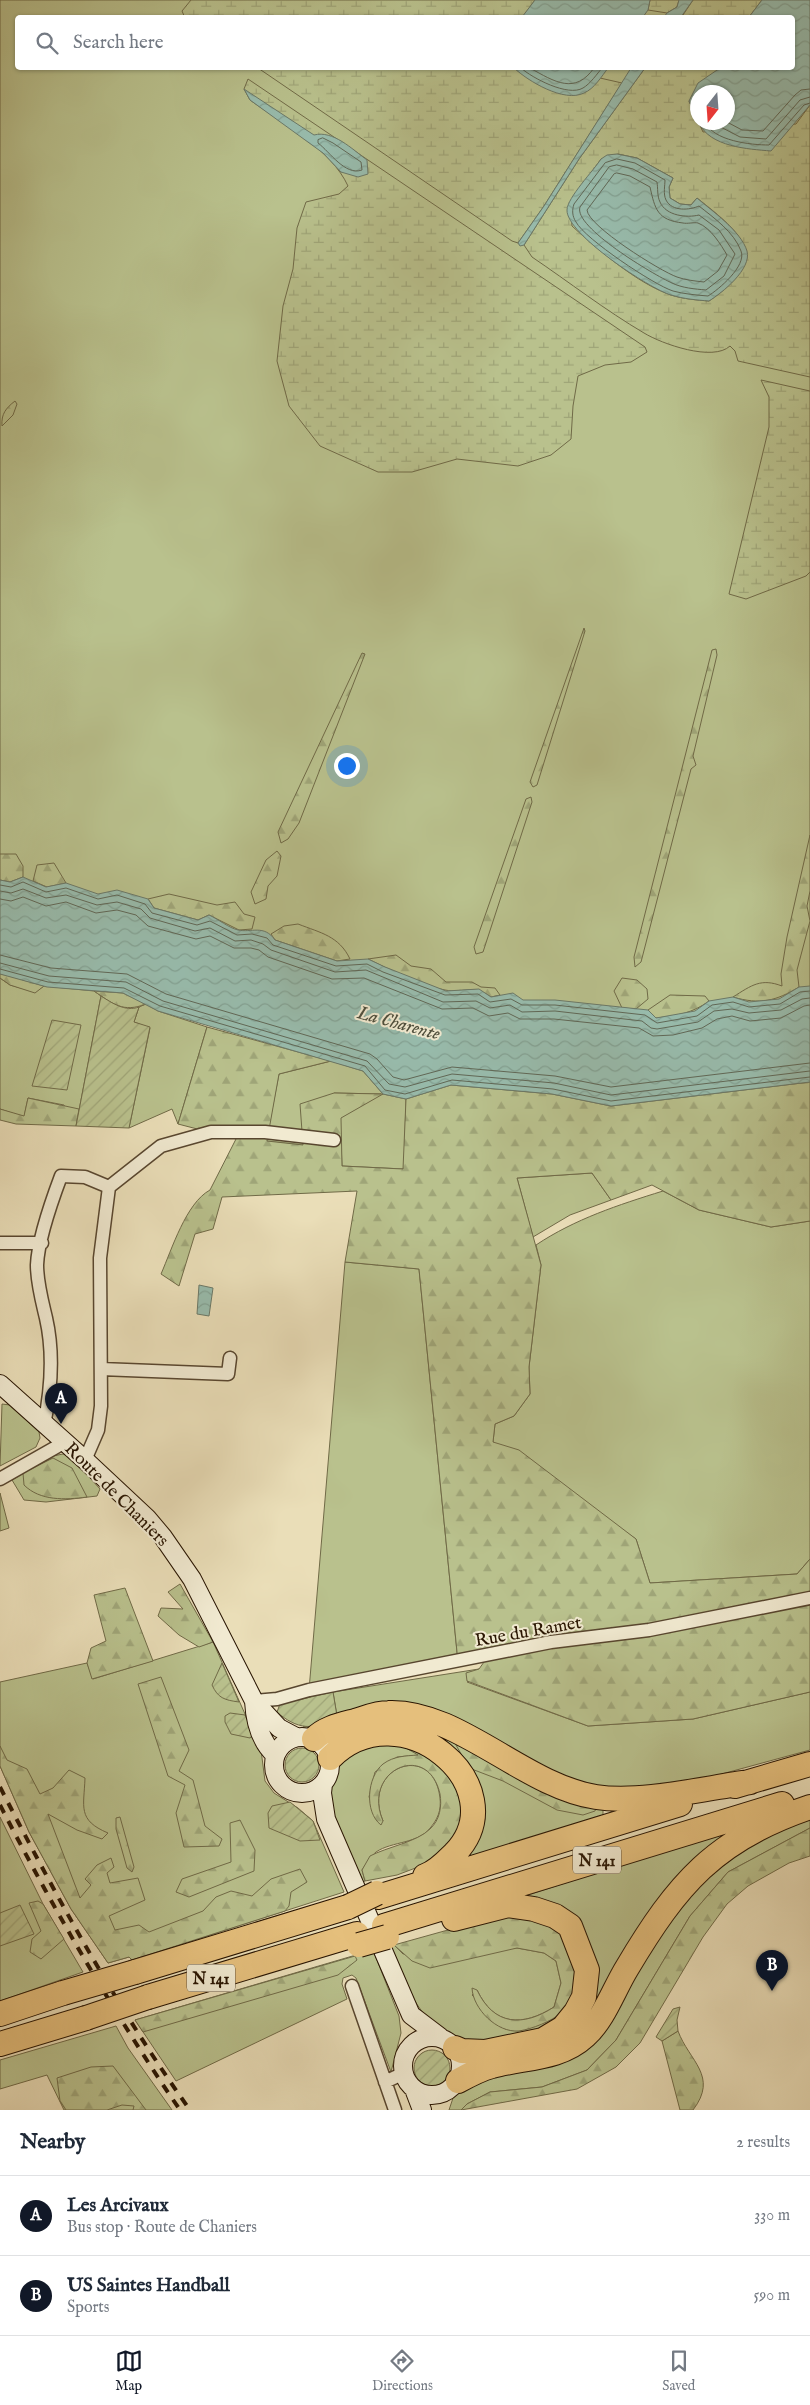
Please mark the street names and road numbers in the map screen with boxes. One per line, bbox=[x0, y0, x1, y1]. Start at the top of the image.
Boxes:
street label: Route de Chaniers bbox=[59, 1438, 173, 1552]
street label: Rue du Ramet bbox=[473, 1612, 583, 1653]
road number: N 141 bbox=[573, 1846, 621, 1874]
road number: N 141 bbox=[187, 1965, 235, 1992]

